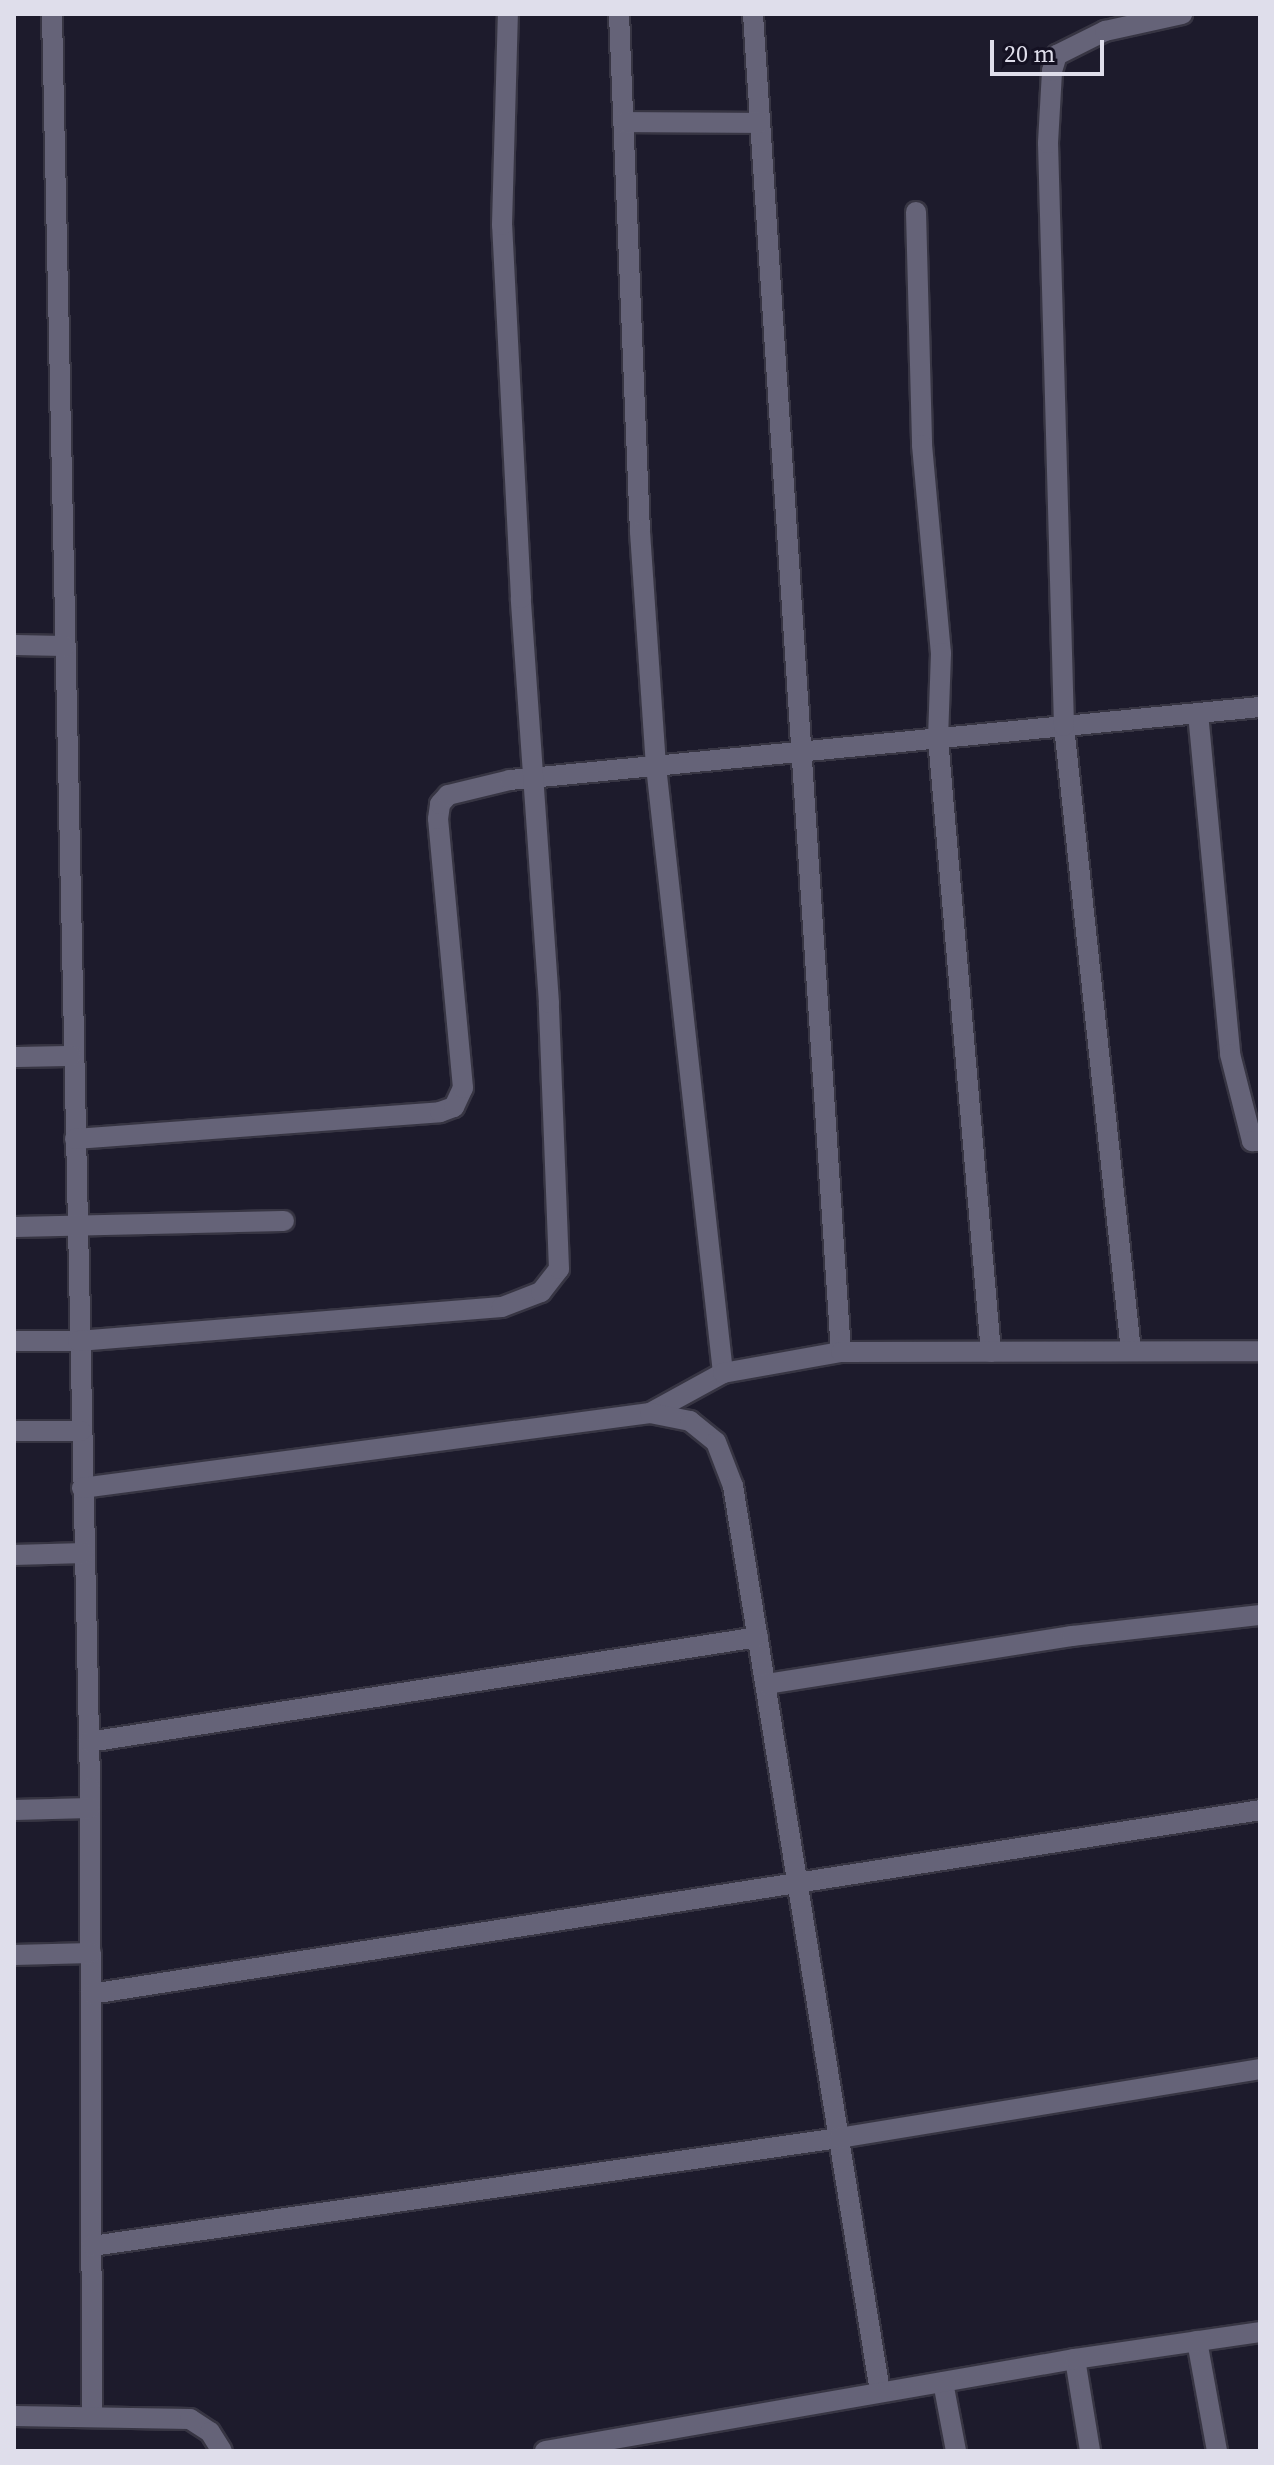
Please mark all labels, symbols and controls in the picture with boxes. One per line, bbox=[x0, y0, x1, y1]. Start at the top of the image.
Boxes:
scale bar bbox=[994, 24, 1108, 74]
text: 20 m bbox=[1004, 37, 1055, 70]

